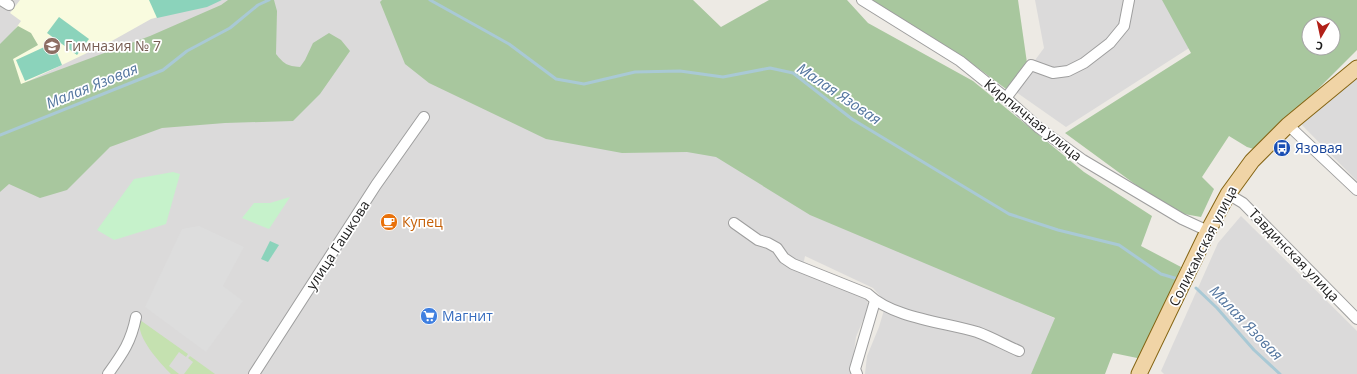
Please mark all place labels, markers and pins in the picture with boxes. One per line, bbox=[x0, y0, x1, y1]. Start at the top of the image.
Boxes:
school or university icon: Гимназия № 7 bbox=[42, 36, 62, 56]
place label: Гимназия № 7 bbox=[65, 36, 161, 55]
bus stop icon: Язовая bbox=[1272, 138, 1292, 158]
place label: Язовая bbox=[1295, 138, 1343, 157]
cafe icon: Купец bbox=[379, 212, 399, 232]
place label: Купец bbox=[402, 212, 443, 231]
supermarket icon: Магнит bbox=[419, 306, 439, 326]
place label: Магнит bbox=[442, 306, 493, 325]

